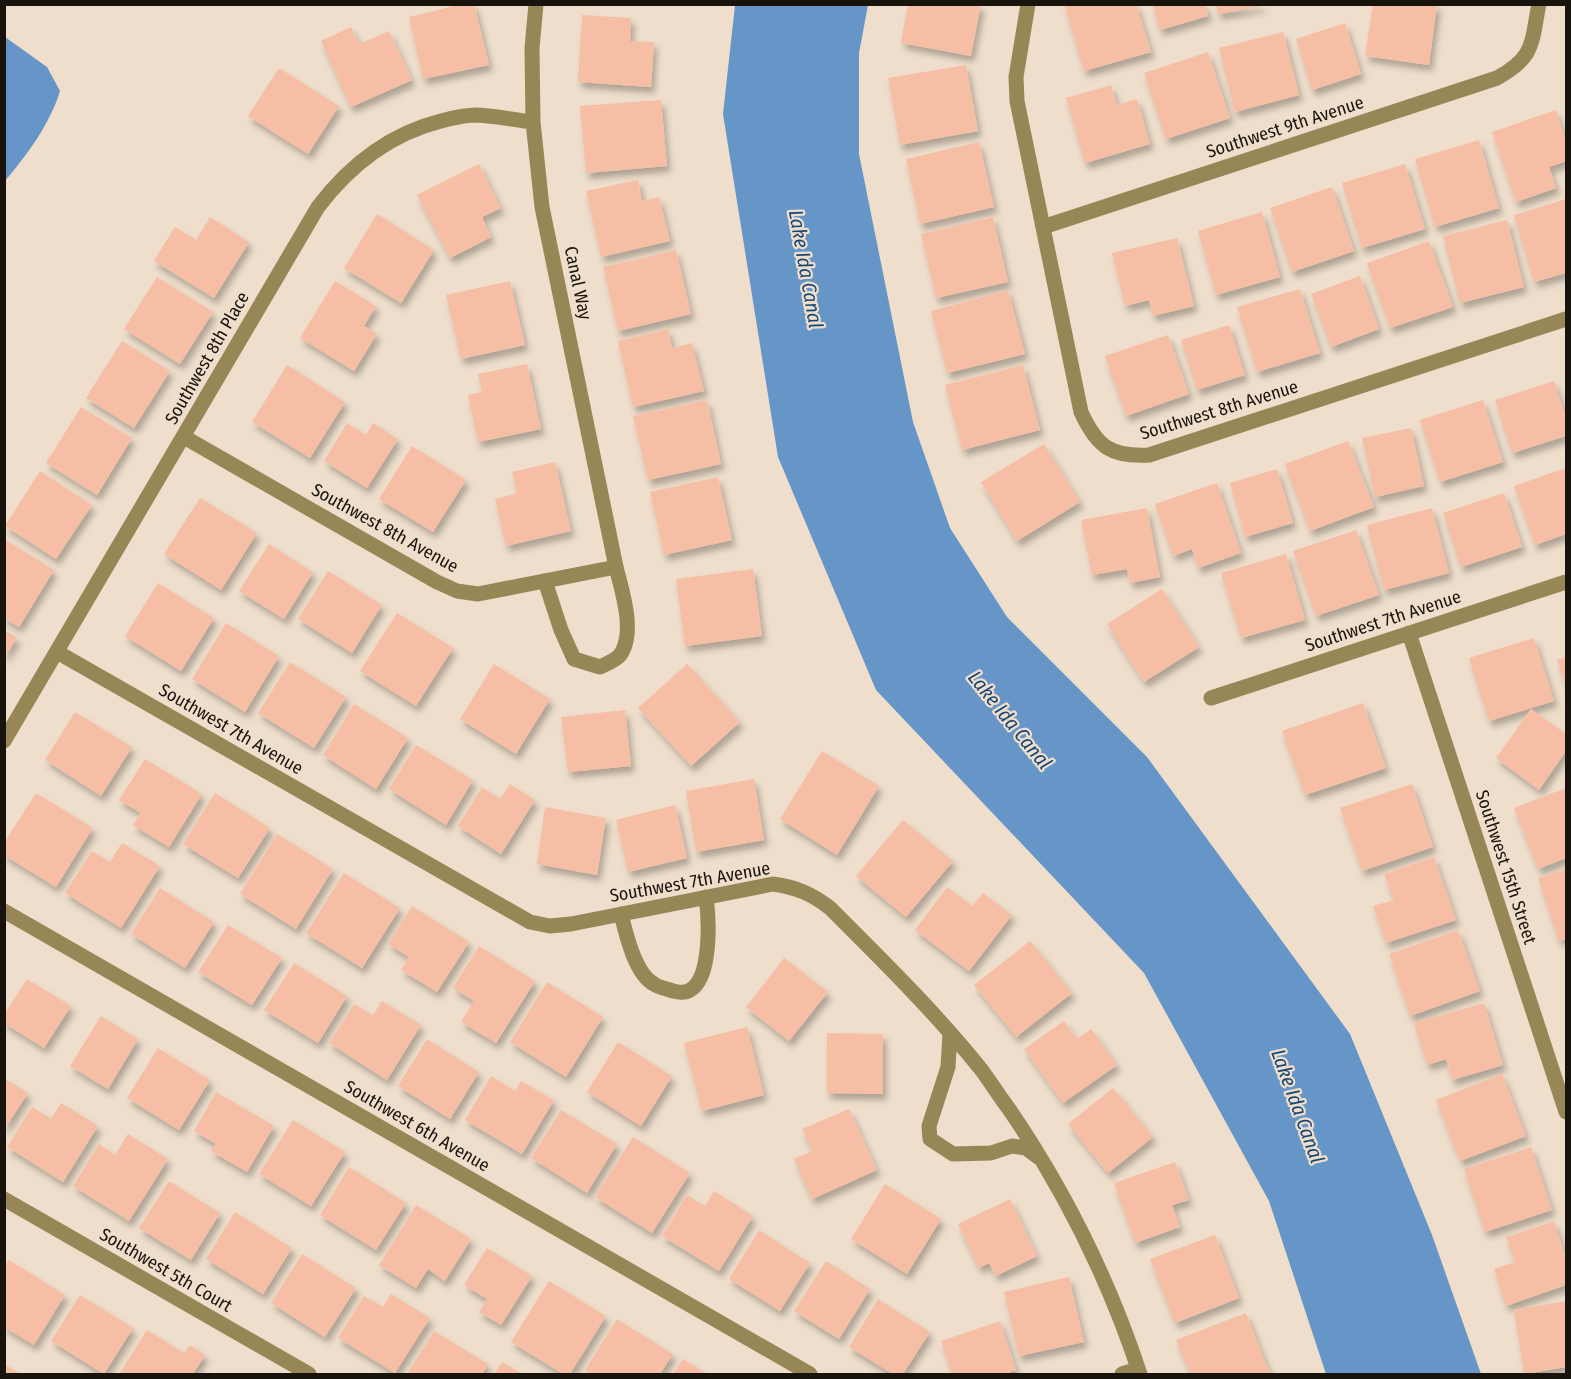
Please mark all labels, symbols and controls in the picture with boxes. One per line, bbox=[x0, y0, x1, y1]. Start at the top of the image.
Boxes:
street label: Southwest 9th Avenue bbox=[1204, 91, 1367, 163]
water label: Lake Ida Canal bbox=[784, 208, 828, 330]
street label: Canal Way bbox=[560, 244, 596, 322]
street label: Southwest 8th Place bbox=[160, 288, 254, 428]
street label: Southwest 8th Avenue bbox=[1137, 375, 1301, 445]
street label: Southwest 8th Avenue bbox=[308, 479, 462, 578]
street label: Southwest 7th Avenue bbox=[1302, 585, 1464, 657]
water label: Lake Ida Canal bbox=[963, 666, 1057, 774]
street label: Southwest 7th Avenue bbox=[155, 679, 307, 779]
street label: Southwest 15th Street bbox=[1471, 787, 1541, 947]
street label: Southwest 7th Avenue bbox=[608, 857, 772, 907]
water label: Lake Ida Canal bbox=[1266, 1046, 1330, 1166]
street label: Southwest 6th Avenue bbox=[340, 1075, 494, 1177]
street label: Southwest 5th Court bbox=[96, 1223, 236, 1317]

